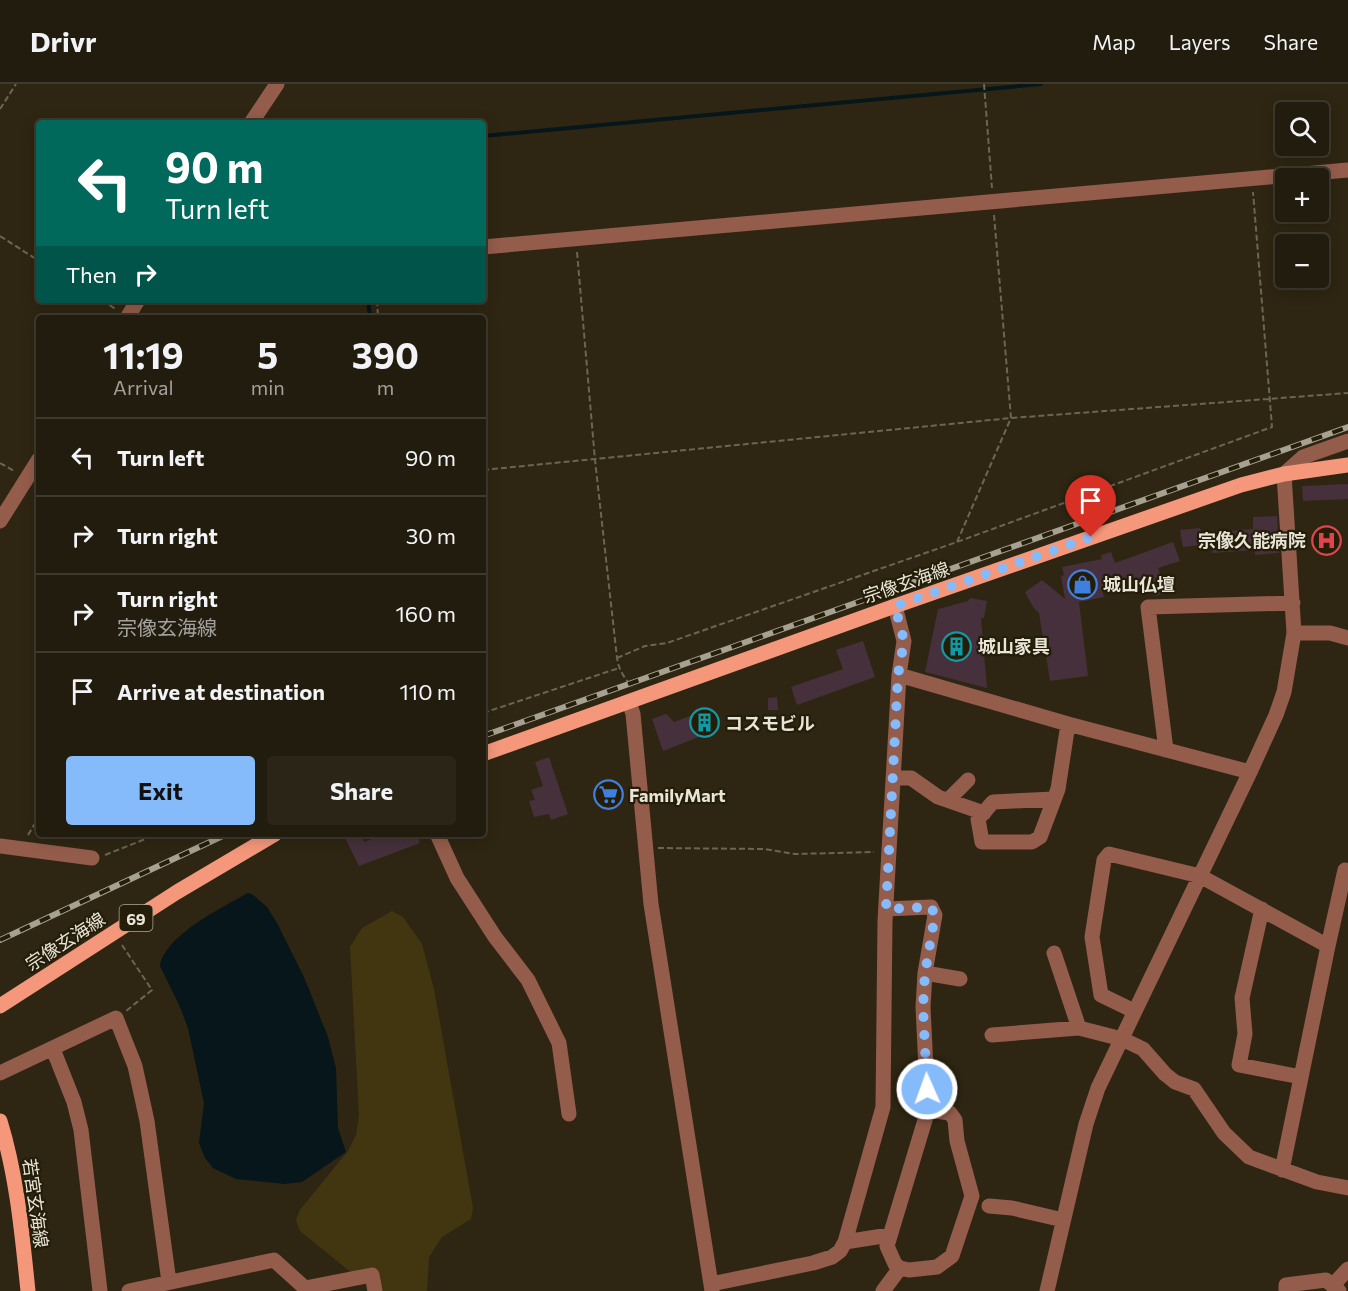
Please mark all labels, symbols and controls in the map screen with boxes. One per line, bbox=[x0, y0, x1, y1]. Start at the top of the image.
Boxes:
text: Drivr bbox=[30, 24, 97, 58]
text: Map bbox=[1092, 29, 1136, 54]
text: Layers bbox=[1169, 29, 1231, 54]
text: Share bbox=[1264, 29, 1318, 54]
map controls bbox=[1275, 102, 1329, 288]
button: search bbox=[1275, 102, 1329, 156]
text: 90 m bbox=[165, 140, 264, 192]
icon: left bbox=[66, 144, 144, 222]
button: + bbox=[1275, 168, 1329, 222]
text: Turn left bbox=[165, 192, 269, 225]
button: − bbox=[1275, 234, 1329, 288]
icon: right bbox=[129, 258, 162, 291]
text: Then bbox=[66, 261, 117, 288]
text: 11:19 bbox=[103, 332, 184, 376]
text: 5 bbox=[257, 332, 278, 376]
text: 390 bbox=[352, 332, 419, 376]
text: Arrival bbox=[113, 375, 174, 399]
text: min bbox=[251, 375, 285, 399]
text: m bbox=[377, 375, 394, 399]
icon: left bbox=[66, 441, 99, 474]
text: Turn left bbox=[117, 444, 204, 471]
text: 90 m bbox=[405, 444, 456, 471]
pin bbox=[1065, 475, 1116, 537]
icon: arrive bbox=[1074, 484, 1107, 517]
icon: right bbox=[66, 519, 99, 552]
text: Turn right bbox=[117, 522, 218, 549]
text: 30 m bbox=[406, 522, 456, 549]
hospital icon: 宗像久能病院 bbox=[1311, 524, 1343, 556]
place label: 宗像久能病院 bbox=[1198, 529, 1306, 551]
street label: 宗像玄海線 bbox=[860, 557, 952, 607]
shop icon: 城山仏壇 bbox=[1066, 568, 1098, 600]
place label: 城山仏壇 bbox=[1103, 573, 1175, 595]
text: Turn right bbox=[117, 585, 218, 612]
icon: right bbox=[66, 597, 99, 630]
text: 160 m bbox=[395, 600, 456, 627]
text: 宗像玄海線 bbox=[117, 615, 217, 639]
building icon: 城山家具 bbox=[941, 630, 973, 662]
place label: 城山家具 bbox=[978, 635, 1050, 657]
icon: arrive bbox=[66, 675, 99, 708]
text: Arrive at destination bbox=[117, 678, 325, 705]
text: 110 m bbox=[399, 678, 456, 705]
building icon: コスモビル bbox=[688, 707, 720, 739]
place label: コスモビル bbox=[725, 712, 815, 734]
button: Exit bbox=[66, 756, 255, 825]
button: Share bbox=[267, 756, 456, 825]
supermarket icon: FamilyMart bbox=[592, 779, 624, 811]
place label: FamilyMart bbox=[629, 784, 726, 806]
road number: 69 bbox=[120, 905, 152, 931]
street label: 宗像玄海線 bbox=[21, 907, 109, 975]
position arrow bbox=[895, 1057, 959, 1121]
street label: 若宮玄海線 bbox=[19, 1157, 53, 1249]

